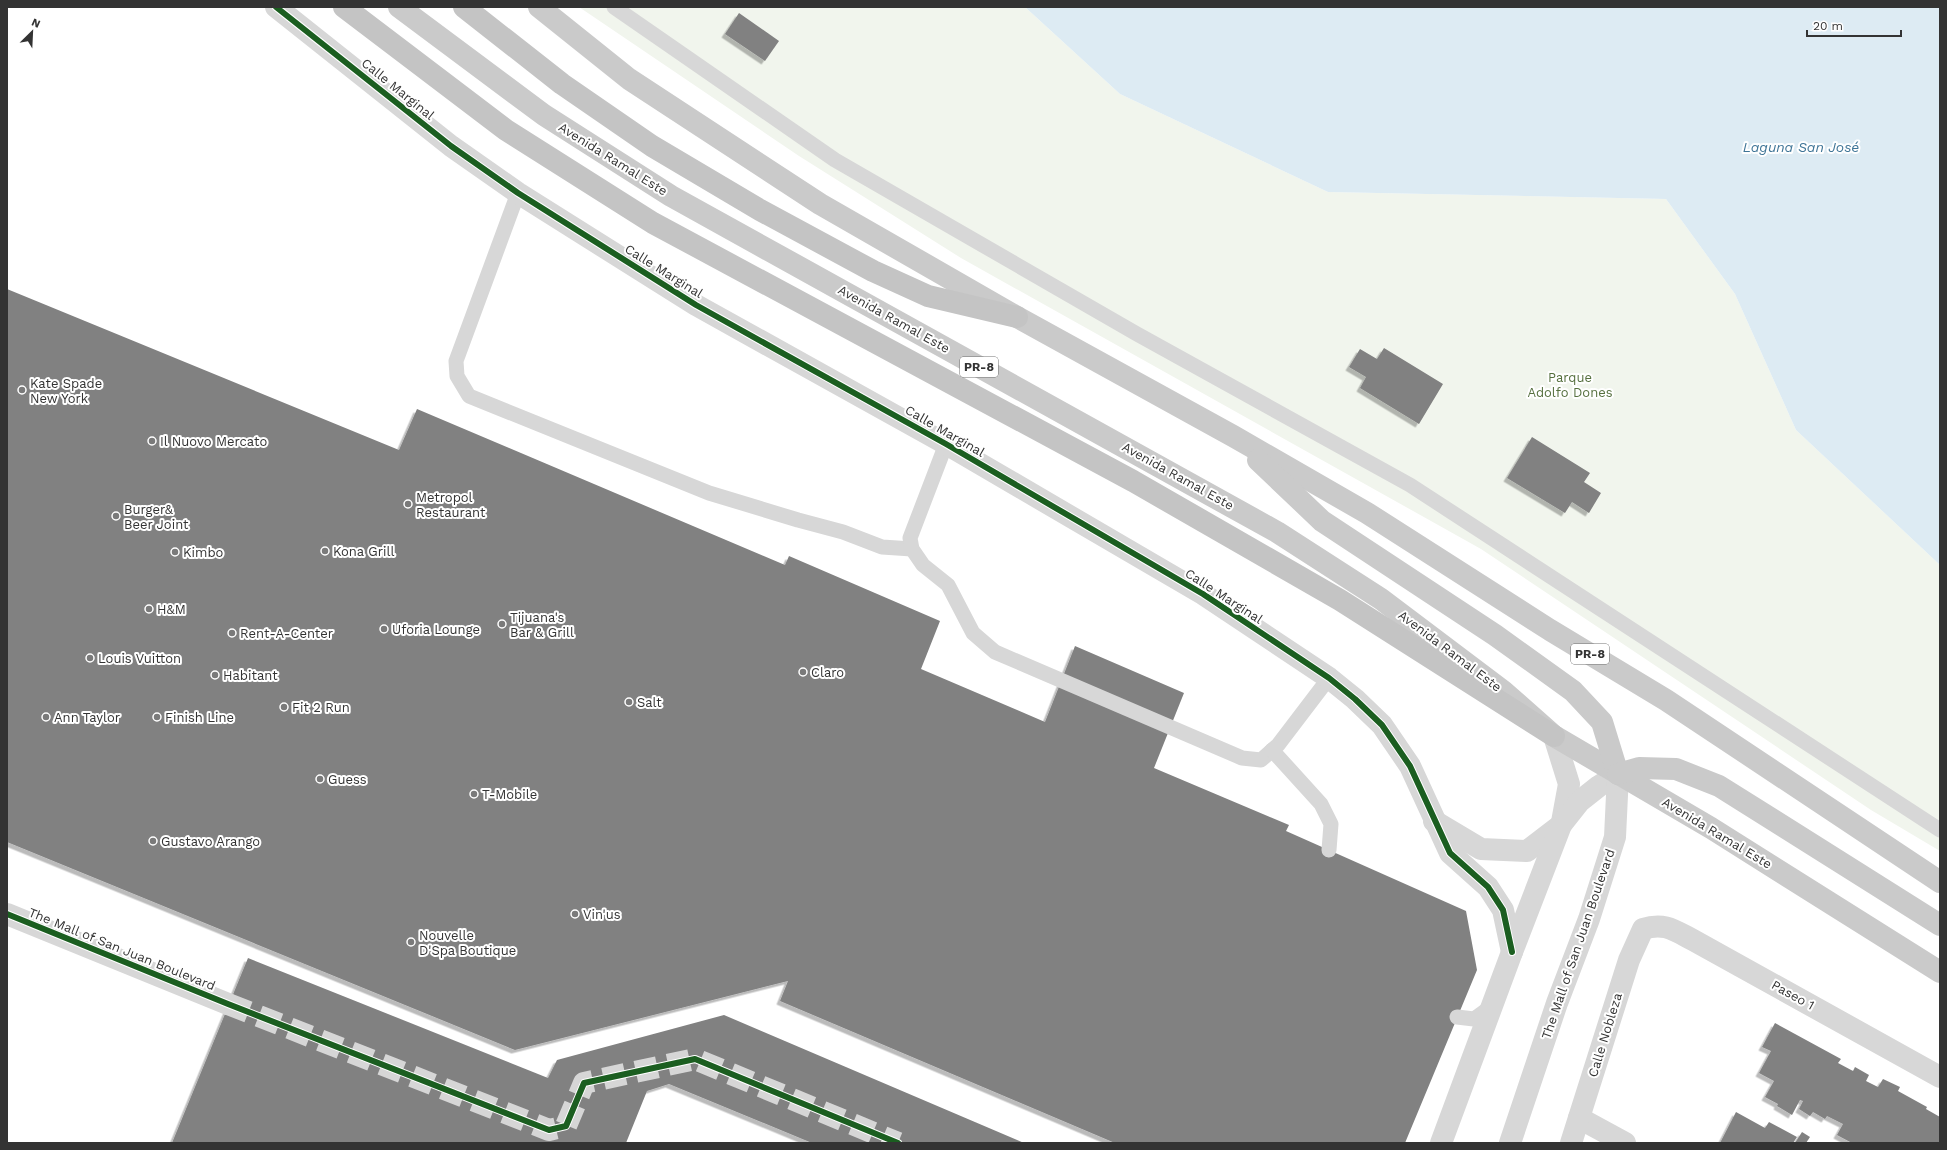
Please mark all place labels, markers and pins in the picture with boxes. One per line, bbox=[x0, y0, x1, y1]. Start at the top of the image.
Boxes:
place label: Kate Spade New York bbox=[30, 376, 102, 406]
marker: Kate Spade New York bbox=[17, 385, 27, 395]
place label: Il Nuovo Mercato bbox=[160, 434, 267, 449]
marker: Il Nuovo Mercato bbox=[147, 436, 157, 446]
place label: Metropol Restaurant bbox=[416, 490, 486, 520]
marker: Metropol Restaurant bbox=[403, 499, 413, 509]
place label: Burger& Beer Joint bbox=[124, 502, 189, 532]
marker: Burger& Beer Joint bbox=[111, 511, 121, 521]
place label: Kona Grill bbox=[333, 544, 394, 559]
place label: Kimbo bbox=[183, 545, 224, 560]
marker: Kona Grill bbox=[320, 546, 330, 556]
marker: Kimbo bbox=[170, 547, 180, 557]
place label: H&M bbox=[157, 602, 186, 617]
marker: H&M bbox=[144, 604, 154, 614]
place label: Tijuana's Bar & Grill bbox=[510, 610, 574, 640]
marker: Tijuana's Bar & Grill bbox=[497, 619, 507, 629]
place label: Uforia Lounge bbox=[392, 622, 480, 637]
marker: Uforia Lounge bbox=[379, 624, 389, 634]
place label: Rent-A-Center bbox=[240, 626, 333, 641]
marker: Rent-A-Center bbox=[227, 628, 237, 638]
place label: Louis Vuitton bbox=[98, 651, 181, 666]
marker: Louis Vuitton bbox=[85, 653, 95, 663]
place label: Claro bbox=[811, 665, 844, 680]
marker: Claro bbox=[798, 667, 808, 677]
place label: Habitant bbox=[223, 668, 278, 683]
marker: Habitant bbox=[210, 670, 220, 680]
place label: Salt bbox=[637, 695, 662, 710]
marker: Salt bbox=[624, 697, 634, 707]
place label: Fit 2 Run bbox=[292, 700, 350, 715]
marker: Fit 2 Run bbox=[279, 702, 289, 712]
place label: Ann Taylor bbox=[54, 710, 120, 725]
place label: Finish Line bbox=[165, 710, 234, 725]
marker: Ann Taylor bbox=[41, 712, 51, 722]
marker: Finish Line bbox=[152, 712, 162, 722]
place label: Guess bbox=[328, 772, 367, 787]
marker: Guess bbox=[315, 774, 325, 784]
place label: T-Mobile bbox=[482, 787, 537, 802]
marker: T-Mobile bbox=[469, 789, 479, 799]
place label: Gustavo Arango bbox=[161, 834, 260, 849]
marker: Gustavo Arango bbox=[148, 836, 158, 846]
place label: Vin'us bbox=[583, 907, 621, 922]
marker: Vin'us bbox=[570, 909, 580, 919]
place label: Nouvelle D'Spa Boutique bbox=[419, 928, 516, 958]
marker: Nouvelle D'Spa Boutique bbox=[406, 937, 416, 947]

